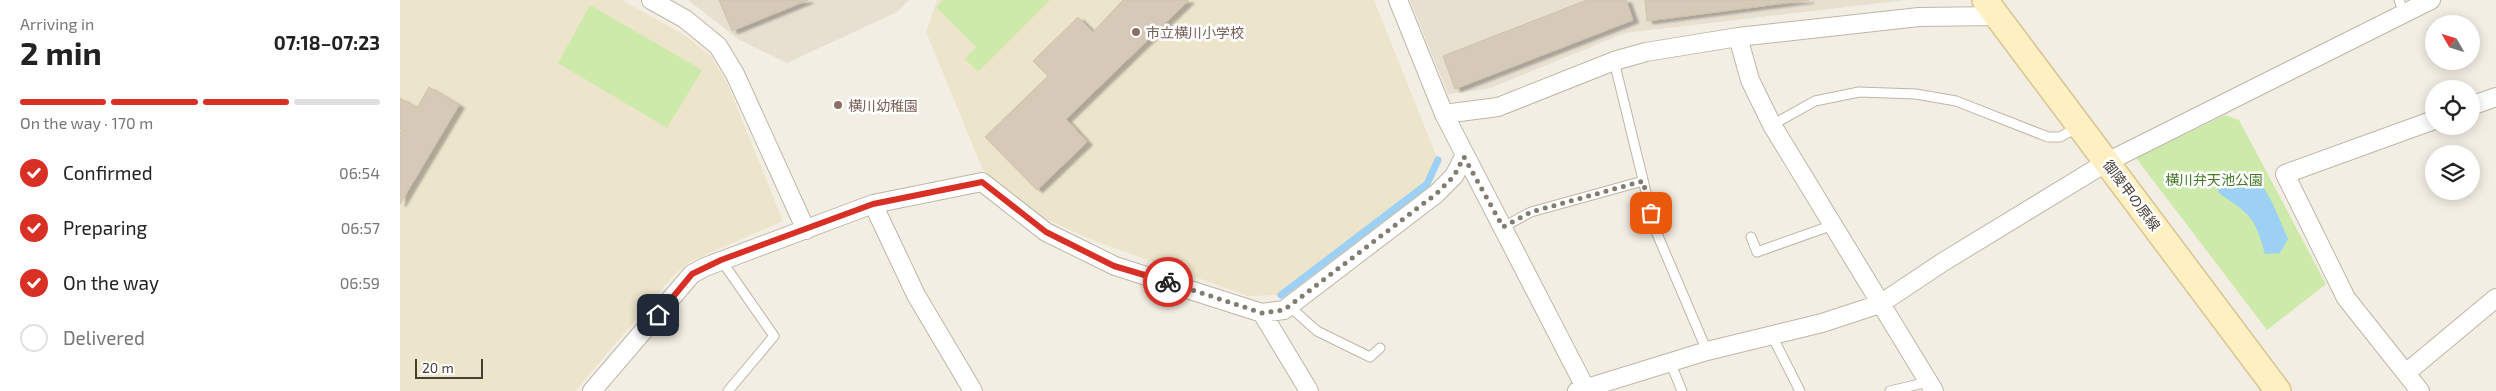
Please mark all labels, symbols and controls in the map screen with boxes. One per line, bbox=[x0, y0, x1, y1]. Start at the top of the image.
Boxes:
text: Arriving in bbox=[20, 14, 94, 33]
north arrow bbox=[2425, 15, 2480, 70]
map controls bbox=[2425, 15, 2480, 200]
place label: 市立横川小学校 bbox=[1146, 24, 1244, 41]
marker: 市立横川小学校 bbox=[1130, 26, 1142, 38]
text: 07:18–07:23 bbox=[274, 31, 380, 54]
text: 2 min bbox=[20, 33, 102, 71]
button: locate bbox=[2425, 80, 2480, 135]
place label: 横川幼稚園 bbox=[848, 97, 918, 114]
marker: 横川幼稚園 bbox=[832, 99, 844, 111]
text: On the way · 170 m bbox=[20, 113, 153, 132]
button: layers bbox=[2425, 145, 2480, 200]
street label: 御陵甲の原線 bbox=[2100, 156, 2164, 234]
icon: check bbox=[20, 159, 48, 187]
text: Confirmed bbox=[63, 161, 153, 184]
text: 06:54 bbox=[339, 163, 380, 182]
park label: 横川弁天池公園 bbox=[2165, 171, 2263, 188]
pin bbox=[1630, 192, 1672, 234]
icon: bag bbox=[1637, 199, 1665, 227]
icon: check bbox=[20, 214, 48, 242]
text: Preparing bbox=[63, 216, 147, 239]
text: 06:57 bbox=[341, 218, 380, 237]
courier bbox=[1143, 257, 1193, 307]
icon: bike bbox=[1154, 268, 1182, 296]
icon: check bbox=[20, 269, 48, 297]
text: On the way bbox=[63, 271, 159, 294]
text: 06:59 bbox=[340, 273, 380, 292]
pin bbox=[637, 294, 679, 336]
icon: home bbox=[644, 301, 672, 329]
text: Delivered bbox=[63, 326, 145, 349]
scale bar bbox=[415, 356, 482, 379]
text: 20 m bbox=[422, 359, 454, 376]

